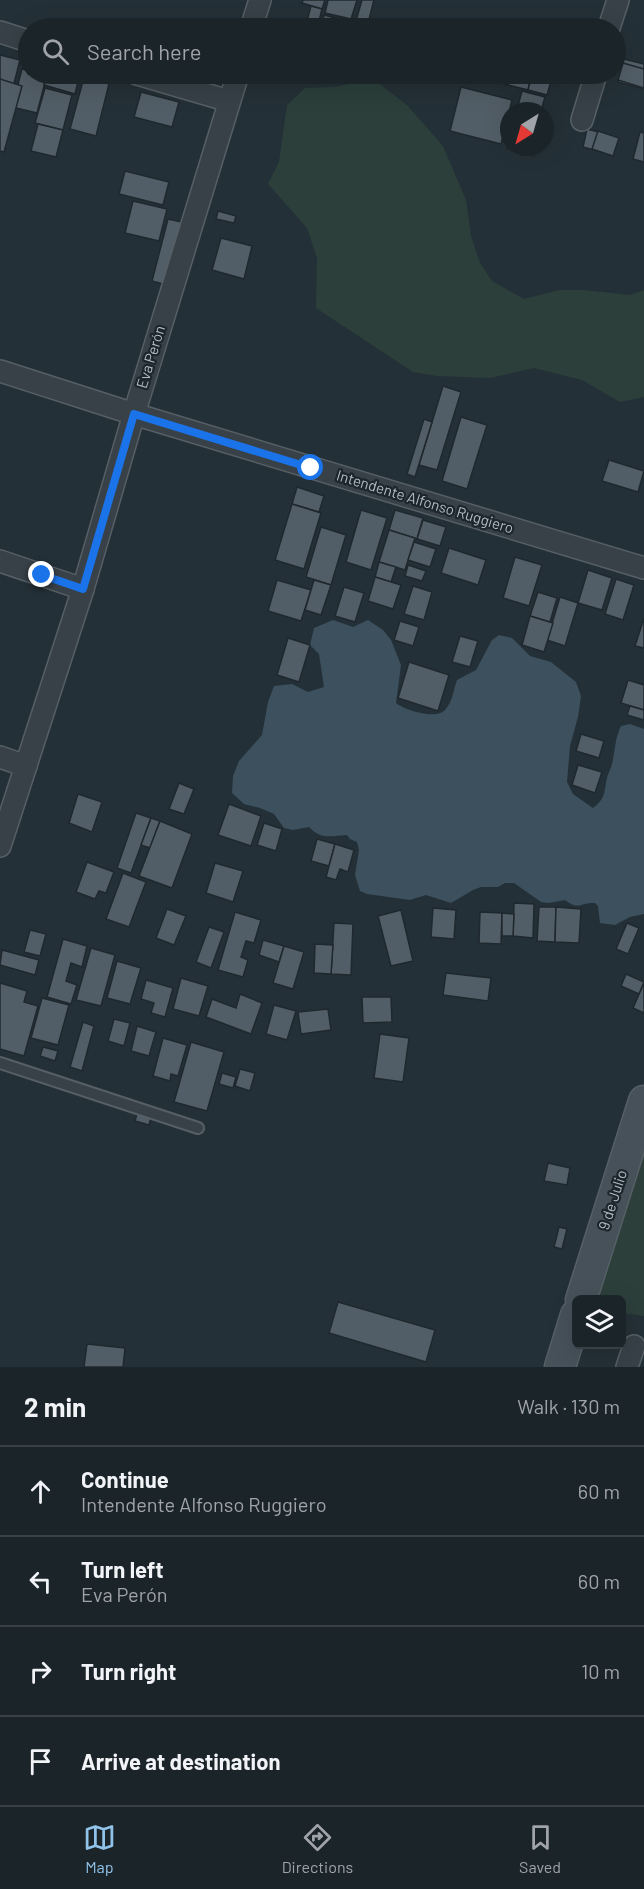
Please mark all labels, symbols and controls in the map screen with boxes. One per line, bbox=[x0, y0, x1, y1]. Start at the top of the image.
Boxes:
search box bbox=[18, 18, 626, 84]
icon: search bbox=[39, 35, 72, 68]
text: Search here bbox=[87, 38, 201, 64]
north arrow bbox=[500, 102, 554, 156]
street label: Eva Perón bbox=[132, 323, 168, 390]
route start bbox=[297, 454, 323, 480]
street label: Intendente Alfonso Ruggiero bbox=[335, 466, 516, 537]
route end bbox=[28, 561, 54, 587]
street label: 9 de Julio bbox=[594, 1167, 630, 1232]
map controls bbox=[572, 1295, 626, 1349]
button: layers bbox=[572, 1295, 626, 1349]
text: 2 min bbox=[24, 1391, 86, 1422]
text: Walk · 130 m bbox=[517, 1394, 620, 1418]
text: Continue bbox=[81, 1466, 169, 1492]
icon: ahead bbox=[24, 1475, 57, 1508]
text: 60 m bbox=[578, 1479, 620, 1503]
text: Intendente Alfonso Ruggiero bbox=[81, 1492, 327, 1516]
text: Turn left bbox=[81, 1556, 164, 1582]
icon: left bbox=[24, 1565, 57, 1598]
text: 60 m bbox=[578, 1569, 620, 1593]
text: Eva Perón bbox=[81, 1582, 167, 1606]
icon: right bbox=[24, 1655, 57, 1688]
text: Turn right bbox=[81, 1658, 176, 1684]
text: 10 m bbox=[581, 1659, 620, 1683]
icon: arrive bbox=[24, 1745, 57, 1778]
text: Arrive at destination bbox=[81, 1748, 280, 1774]
tab: Map bbox=[83, 1821, 116, 1876]
tab: Directions bbox=[282, 1821, 353, 1876]
tab: Saved bbox=[519, 1821, 561, 1876]

